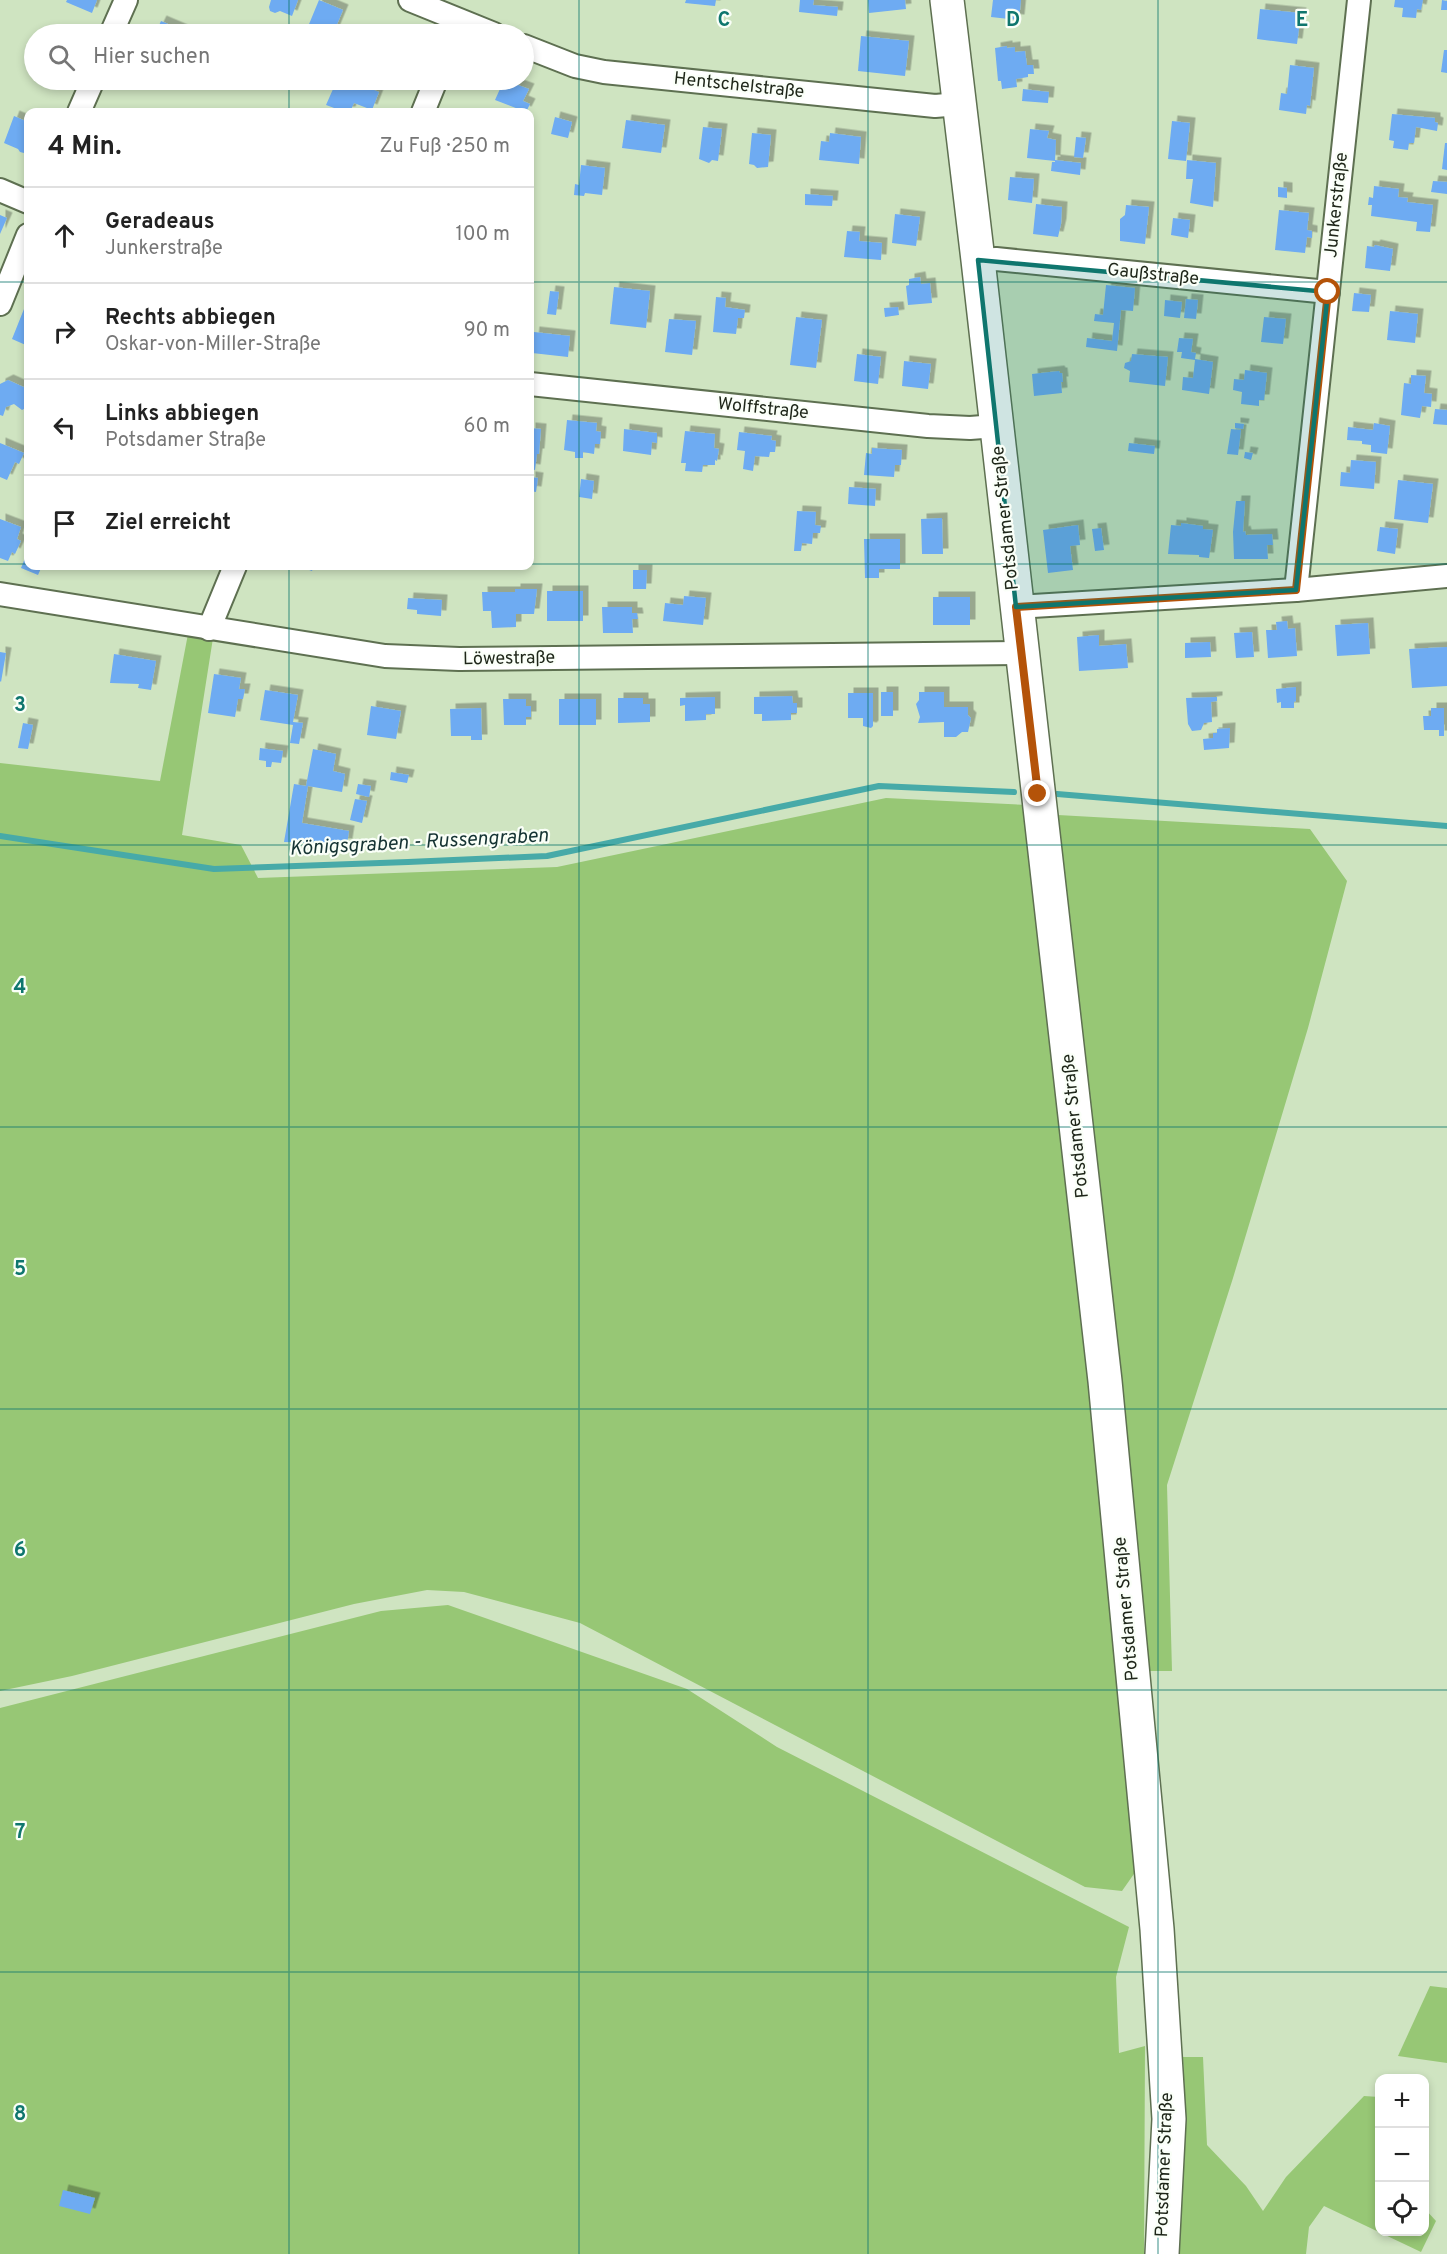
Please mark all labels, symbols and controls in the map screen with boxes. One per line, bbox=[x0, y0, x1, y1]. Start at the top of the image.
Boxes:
text: C bbox=[718, 8, 730, 34]
text: D bbox=[1006, 8, 1020, 34]
text: E bbox=[1296, 8, 1308, 34]
search box bbox=[24, 24, 534, 90]
icon: search bbox=[45, 41, 78, 74]
text: Hier suchen bbox=[93, 44, 210, 71]
street label: Hentschelstraße bbox=[673, 68, 805, 104]
text: 4 Min. bbox=[48, 131, 122, 164]
text: Zu Fuß · 250 m bbox=[380, 134, 510, 160]
street label: Junkerstraße bbox=[1320, 151, 1354, 259]
text: Geradeaus bbox=[105, 209, 215, 236]
icon: ahead bbox=[48, 219, 81, 252]
text: 100 m bbox=[455, 222, 510, 248]
text: Junkerstraße bbox=[105, 236, 223, 262]
street label: Gaußstraße bbox=[1106, 259, 1200, 291]
route start bbox=[1314, 278, 1340, 304]
text: Rechts abbiegen bbox=[105, 305, 276, 332]
icon: right bbox=[48, 315, 81, 348]
text: 90 m bbox=[464, 318, 510, 344]
text: Oskar-von-Miller-Straße bbox=[105, 332, 321, 358]
street label: Wolffstraße bbox=[716, 393, 810, 425]
text: Links abbiegen bbox=[105, 401, 259, 428]
icon: left bbox=[48, 411, 81, 444]
text: 60 m bbox=[464, 414, 510, 440]
text: Potsdamer Straße bbox=[105, 428, 266, 454]
street label: Potsdamer Straße bbox=[987, 445, 1025, 591]
icon: arrive bbox=[48, 507, 81, 540]
text: Ziel erreicht bbox=[105, 510, 231, 537]
street label: Löwestraße bbox=[463, 647, 555, 671]
text: 3 bbox=[14, 693, 26, 719]
route end bbox=[1024, 780, 1050, 806]
water label: Königsgraben - Russengraben bbox=[289, 823, 549, 863]
text: 4 bbox=[14, 975, 26, 1001]
street label: Potsdamer Straße bbox=[1057, 1053, 1095, 1199]
text: 5 bbox=[14, 1257, 26, 1283]
street label: Potsdamer Straße bbox=[1109, 1536, 1145, 1682]
text: 6 bbox=[14, 1538, 26, 1564]
text: 7 bbox=[15, 1820, 25, 1846]
map controls bbox=[1375, 2074, 1429, 2236]
button: + bbox=[1375, 2074, 1429, 2128]
street label: Potsdamer Straße bbox=[1151, 2092, 1179, 2238]
text: 8 bbox=[14, 2102, 26, 2128]
button: − bbox=[1375, 2128, 1429, 2182]
button: locate bbox=[1375, 2182, 1429, 2236]

